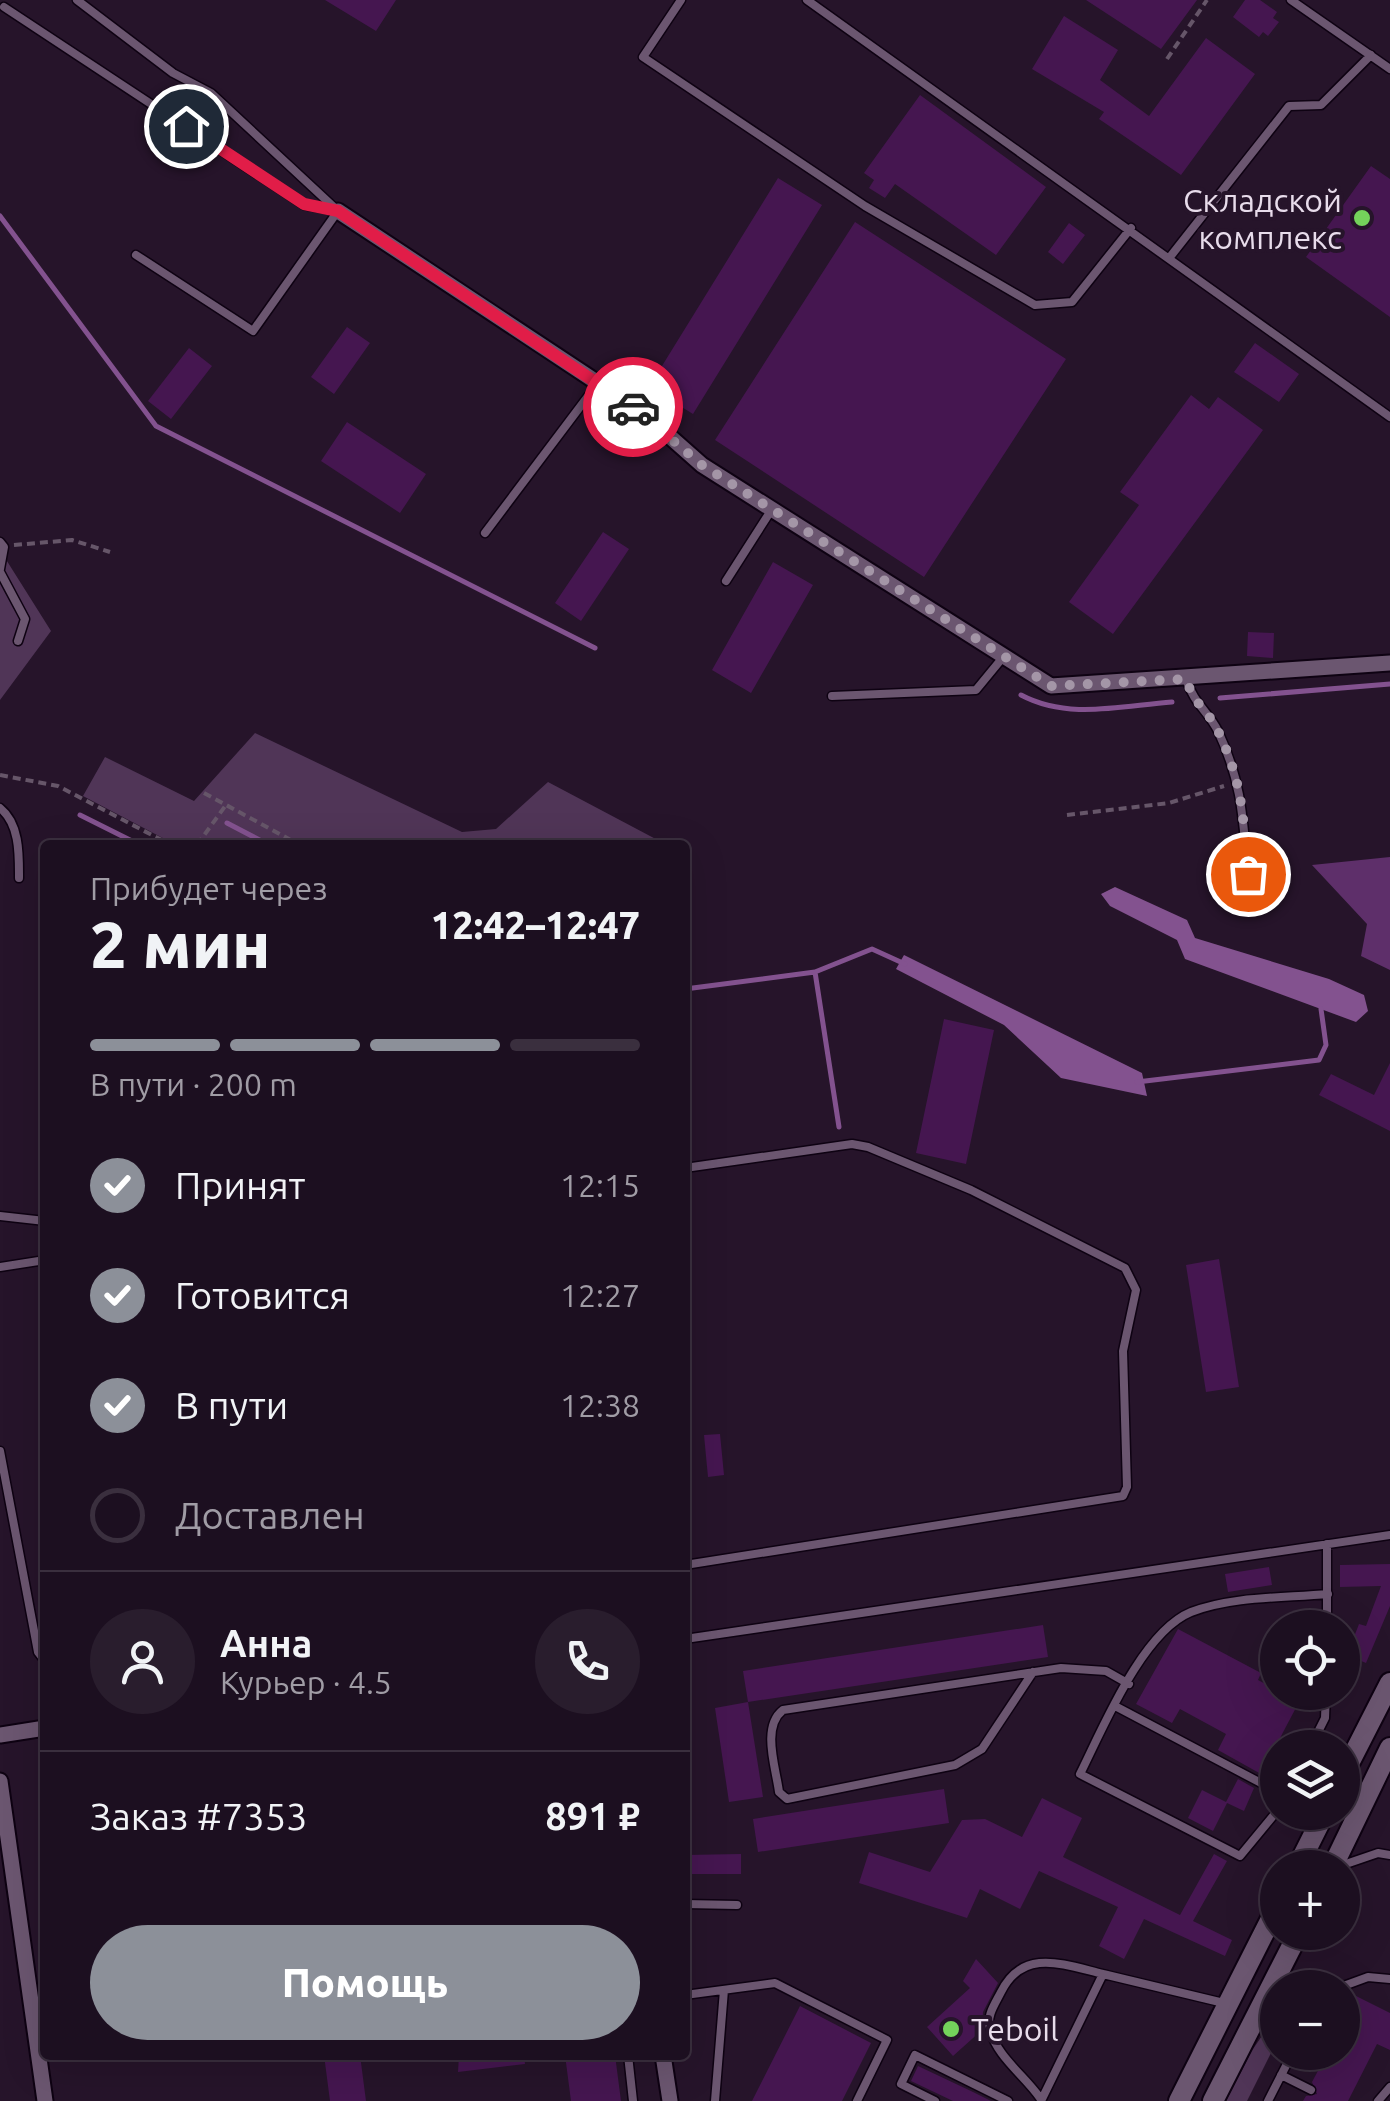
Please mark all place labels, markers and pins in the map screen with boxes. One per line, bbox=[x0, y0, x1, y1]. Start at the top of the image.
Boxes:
pin bbox=[144, 84, 229, 169]
place label: Складской комплекс bbox=[1183, 182, 1342, 255]
marker: Складской комплекс bbox=[1351, 207, 1373, 229]
pin bbox=[1206, 832, 1291, 917]
place label: Teboil bbox=[971, 2011, 1059, 2047]
marker: Teboil bbox=[940, 2018, 962, 2040]

